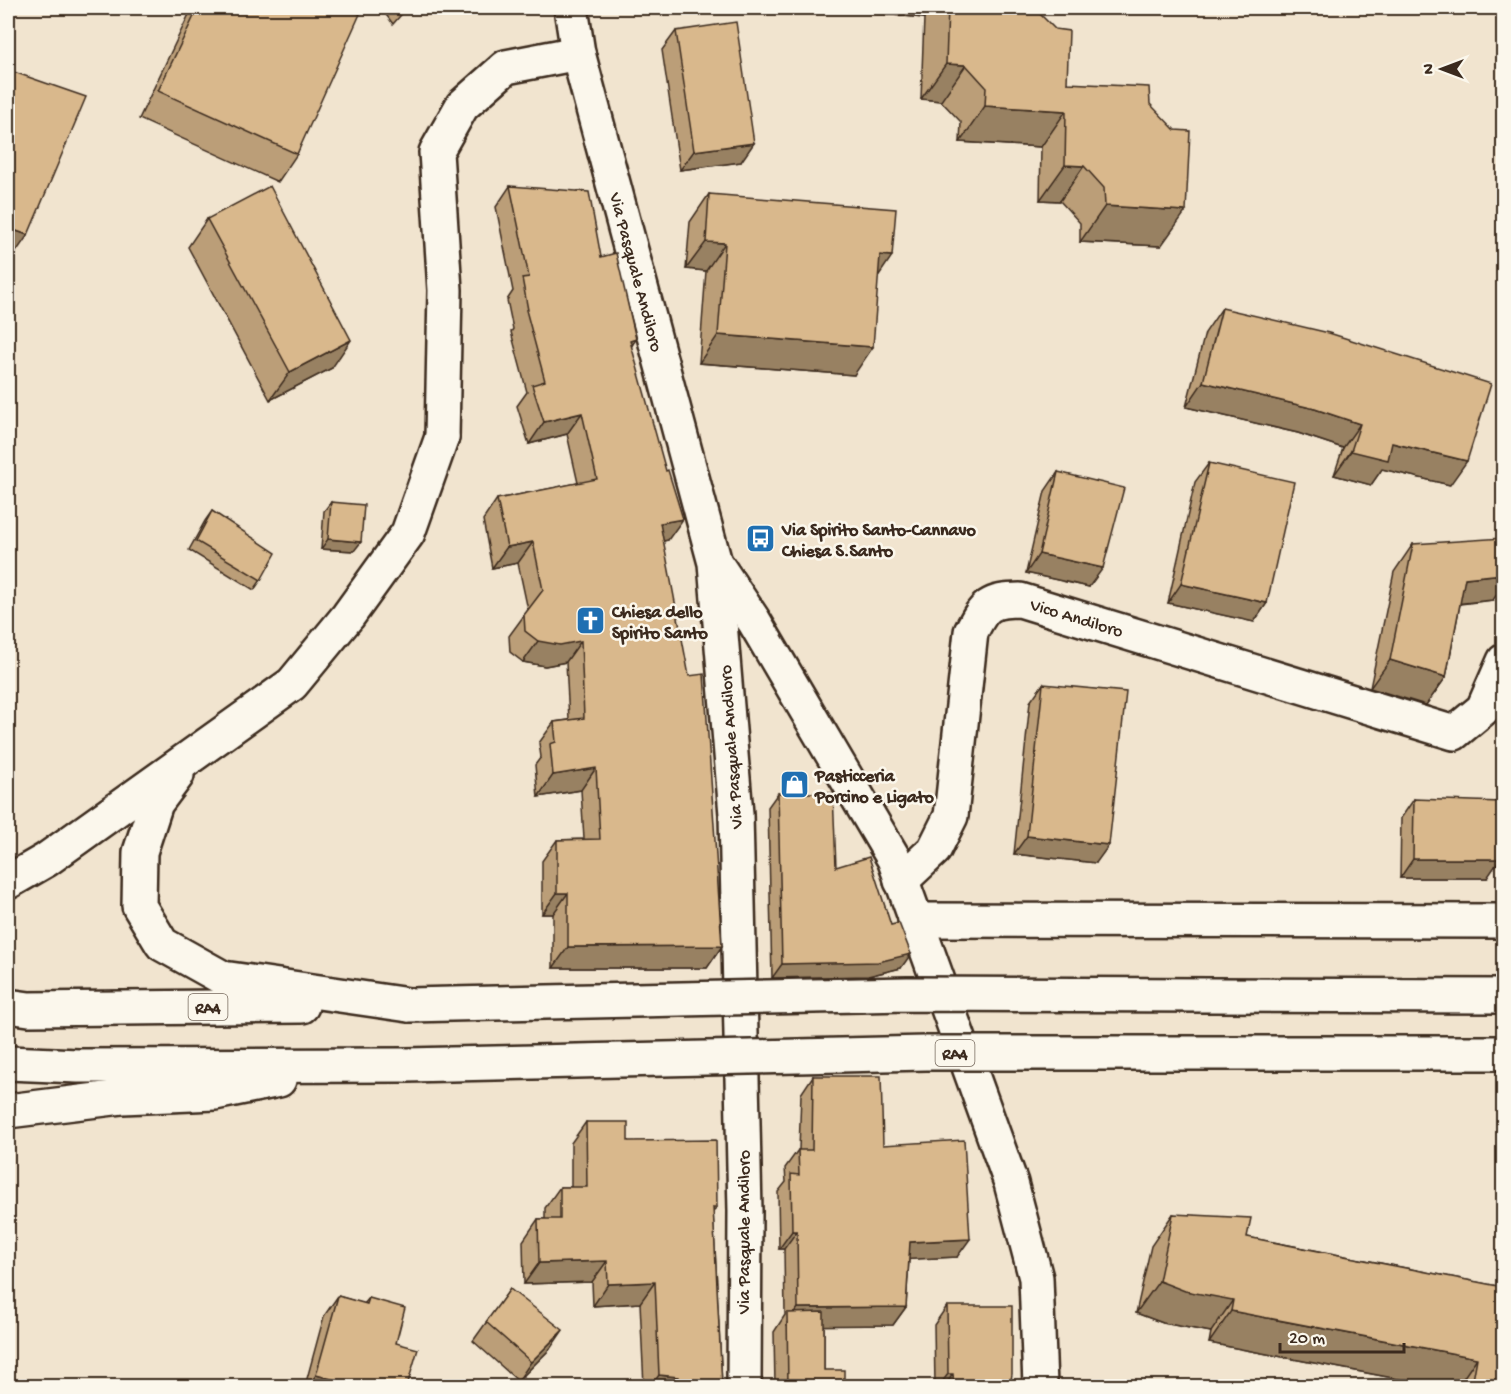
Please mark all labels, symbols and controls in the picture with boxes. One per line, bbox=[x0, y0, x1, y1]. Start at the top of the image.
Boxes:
north arrow bbox=[1412, 39, 1472, 99]
text: N bbox=[1421, 63, 1440, 74]
street label: Via Pasquale Andiloro bbox=[603, 190, 666, 355]
place label: Via Spirito Santo-Cannavo Chiesa S.Santo bbox=[781, 521, 977, 563]
bus stop icon: Via Spirito Santo-Cannavo Chiesa S.Santo bbox=[745, 523, 777, 555]
street label: Vico Andiloro bbox=[1026, 595, 1125, 644]
place label: Chiesa dello Spirito Santo bbox=[611, 603, 709, 645]
church icon: Chiesa dello Spirito Santo bbox=[575, 605, 607, 637]
street label: Via Pasquale Andiloro bbox=[716, 664, 749, 830]
place label: Pasticceria Porcino e Ligato bbox=[814, 767, 934, 809]
shop icon: Pasticceria Porcino e Ligato bbox=[778, 769, 810, 801]
road number: RA4 bbox=[188, 994, 228, 1020]
road number: RA4 bbox=[936, 1040, 974, 1066]
street label: Via Pasquale Andiloro bbox=[735, 1150, 756, 1315]
scale bar bbox=[1280, 1316, 1404, 1354]
text: 20 m bbox=[1289, 1329, 1325, 1350]

